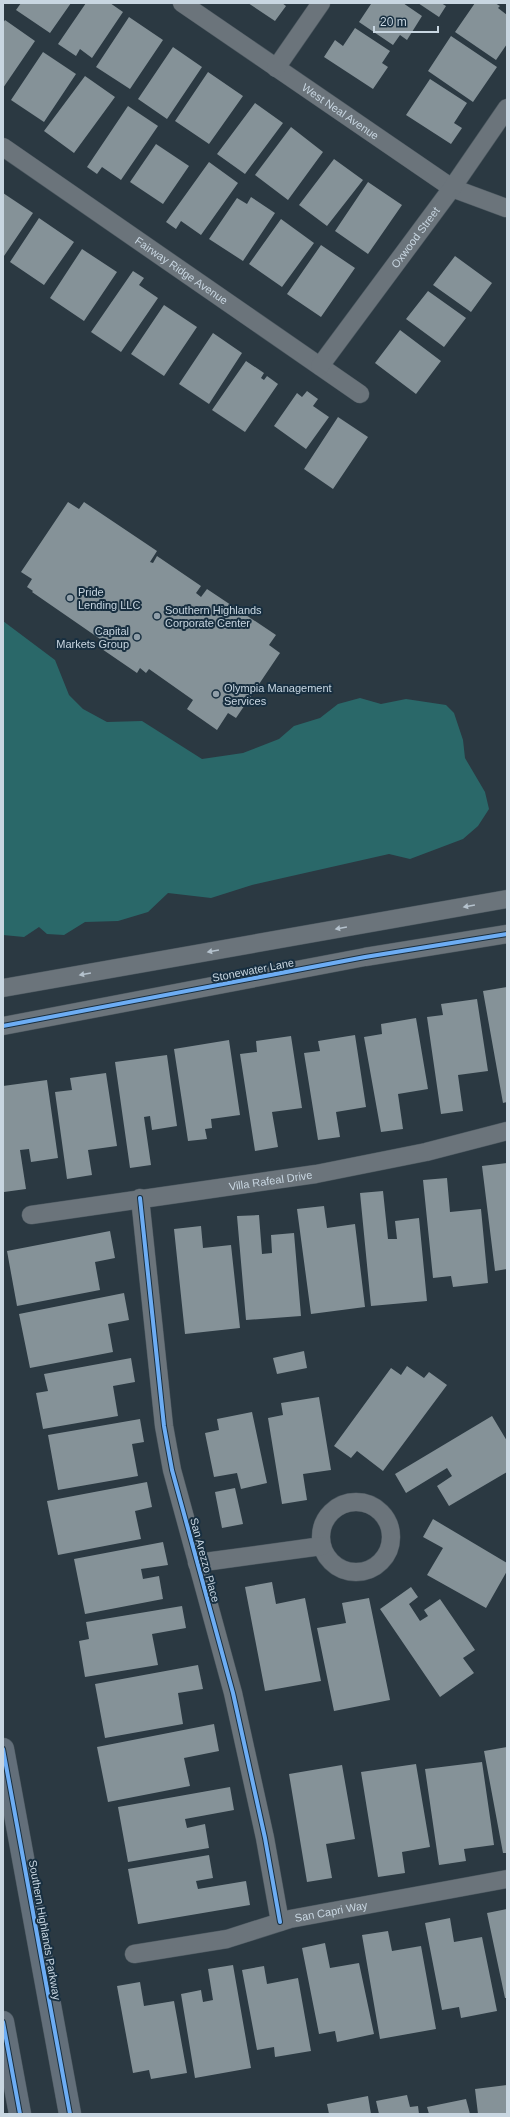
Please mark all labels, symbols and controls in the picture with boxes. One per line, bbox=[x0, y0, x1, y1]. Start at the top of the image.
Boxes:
scale bar bbox=[374, 8, 438, 34]
text: 20 m bbox=[380, 15, 407, 29]
street label: West Neal Avenue bbox=[300, 81, 381, 142]
street label: Oxwood Street bbox=[389, 205, 442, 270]
street label: Fairway Ridge Avenue bbox=[133, 234, 230, 307]
place label: Pride Lending LLC bbox=[78, 586, 140, 611]
marker: Pride Lending LLC bbox=[65, 593, 75, 603]
place label: Southern Highlands Corporate Center bbox=[165, 604, 262, 629]
marker: Southern Highlands Corporate Center bbox=[152, 611, 162, 621]
place label: Capital Markets Group bbox=[56, 625, 129, 650]
marker: Capital Markets Group bbox=[132, 632, 142, 642]
place label: Olympia Management Services bbox=[224, 682, 332, 707]
marker: Olympia Management Services bbox=[211, 689, 221, 699]
one-way arrow bbox=[462, 903, 475, 909]
one-way arrow bbox=[334, 926, 347, 932]
one-way arrow bbox=[206, 948, 219, 954]
street label: Stonewater Lane bbox=[211, 956, 295, 984]
one-way arrow bbox=[78, 971, 91, 977]
street label: Villa Rafeal Drive bbox=[228, 1169, 313, 1192]
street label: San Arezzo Place bbox=[188, 1517, 222, 1603]
street label: Southern Highlands Parkway bbox=[27, 1859, 63, 2001]
street label: San Capri Way bbox=[294, 1899, 369, 1924]

